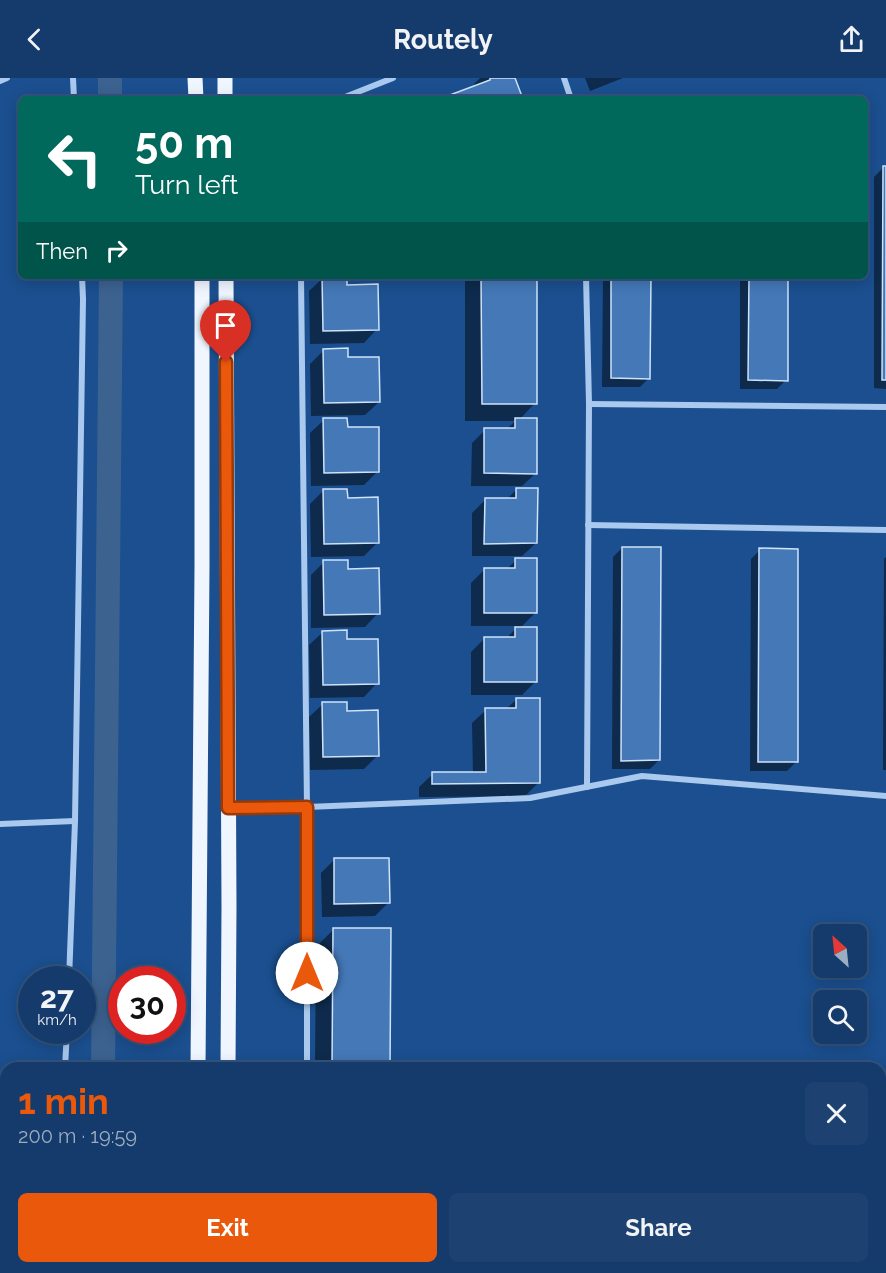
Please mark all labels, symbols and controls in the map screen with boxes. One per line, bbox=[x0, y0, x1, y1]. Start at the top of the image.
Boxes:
icon: back bbox=[18, 23, 51, 56]
icon: share bbox=[835, 23, 868, 56]
text: Routely bbox=[393, 24, 493, 55]
text: 50 m bbox=[135, 119, 233, 168]
icon: left bbox=[36, 120, 114, 198]
text: Turn left bbox=[135, 169, 238, 200]
icon: right bbox=[100, 234, 133, 267]
text: Then bbox=[36, 238, 88, 264]
pin bbox=[200, 300, 251, 362]
icon: arrive bbox=[209, 309, 242, 342]
north arrow bbox=[813, 924, 867, 978]
map controls bbox=[813, 924, 867, 1044]
position arrow bbox=[275, 941, 339, 1005]
speed limit sign: 30 bbox=[108, 966, 186, 1044]
text: 27 bbox=[40, 980, 74, 1015]
button: search bbox=[813, 990, 867, 1044]
text: km/h bbox=[37, 1011, 77, 1029]
text: 1 min bbox=[18, 1080, 109, 1122]
button: close bbox=[805, 1082, 868, 1145]
text: 200 m · 19:59 bbox=[18, 1124, 137, 1148]
button: Exit bbox=[18, 1193, 437, 1262]
button: Share bbox=[449, 1193, 868, 1262]

